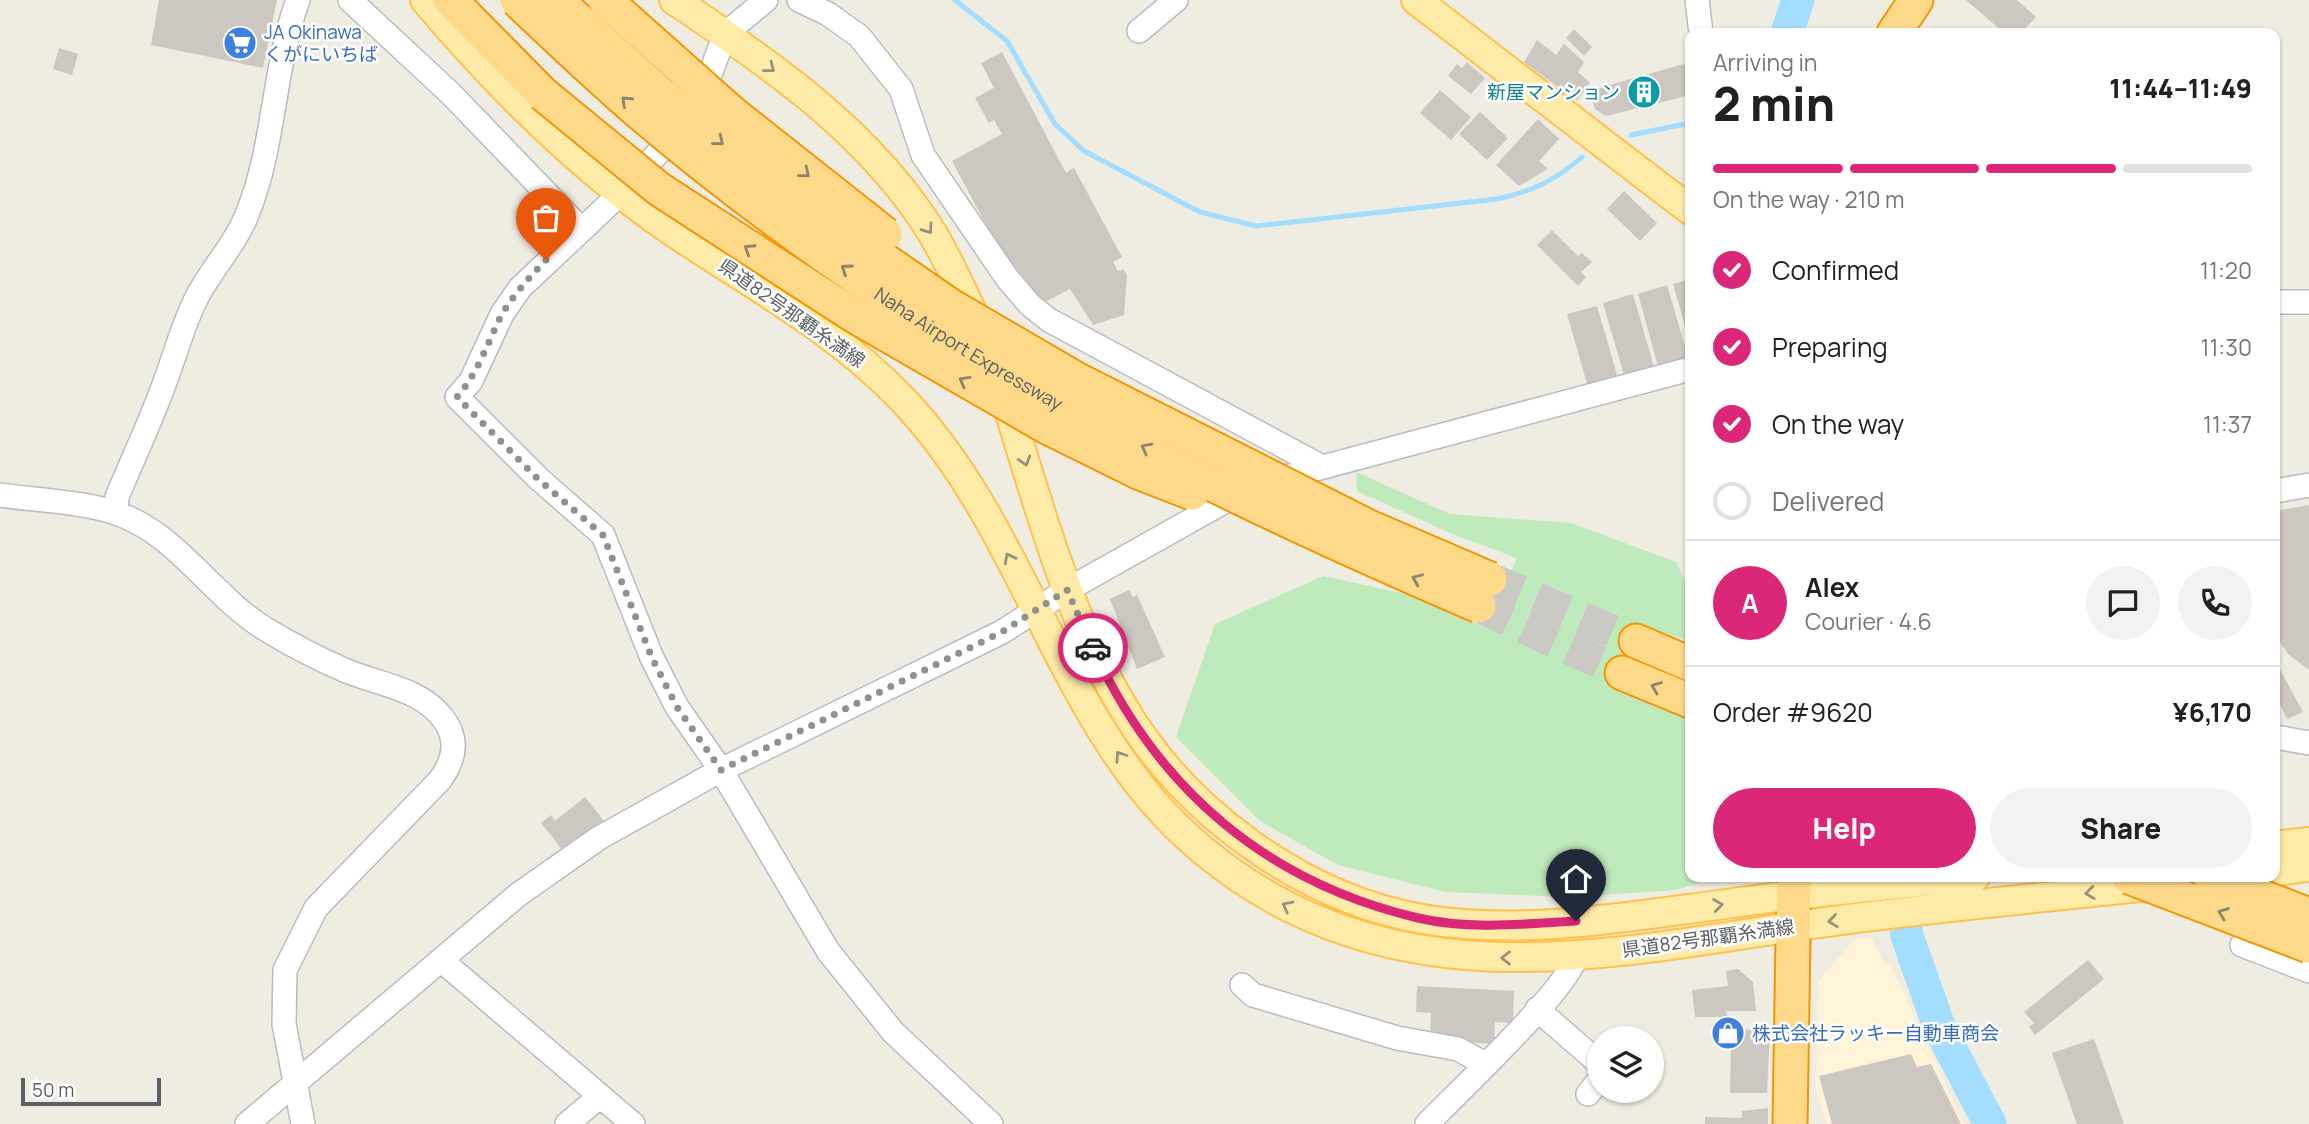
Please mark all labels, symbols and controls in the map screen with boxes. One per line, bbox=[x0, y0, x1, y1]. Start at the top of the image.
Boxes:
place label: JA Okinawa くがにいちば bbox=[264, 19, 378, 67]
supermarket icon: JA Okinawa くがにいちば bbox=[221, 24, 259, 62]
text: Arriving in bbox=[1713, 46, 1818, 78]
one-way arrow bbox=[762, 59, 774, 72]
text: 11:44–11:49 bbox=[2109, 70, 2252, 106]
text: 2 min bbox=[1713, 72, 1835, 135]
building icon: 新屋マンション bbox=[1625, 73, 1663, 111]
place label: 新屋マンション bbox=[1487, 79, 1620, 105]
one-way arrow bbox=[621, 96, 634, 109]
one-way arrow bbox=[711, 133, 723, 146]
one-way arrow bbox=[798, 164, 810, 177]
text: On the way · 210 m bbox=[1713, 183, 1905, 215]
pin bbox=[516, 188, 576, 260]
icon: bag bbox=[527, 199, 565, 237]
one-way arrow bbox=[920, 221, 932, 234]
one-way arrow bbox=[744, 245, 757, 257]
icon: check bbox=[1713, 251, 1751, 289]
street label: 県道82号那覇糸満線 bbox=[713, 252, 871, 374]
text: Confirmed bbox=[1772, 252, 1899, 288]
text: 11:20 bbox=[2200, 254, 2252, 286]
one-way arrow bbox=[841, 265, 854, 277]
street label: Naha Airport Expressway bbox=[869, 281, 1068, 416]
icon: check bbox=[1713, 328, 1751, 366]
text: Preparing bbox=[1772, 329, 1888, 365]
text: 11:30 bbox=[2200, 331, 2252, 363]
one-way arrow bbox=[959, 376, 971, 389]
icon: check bbox=[1713, 405, 1751, 443]
text: On the way bbox=[1772, 406, 1904, 442]
text: 11:37 bbox=[2203, 408, 2252, 440]
one-way arrow bbox=[1141, 443, 1153, 456]
one-way arrow bbox=[1016, 454, 1031, 466]
text: Delivered bbox=[1772, 483, 1884, 519]
one-way arrow bbox=[1004, 553, 1018, 565]
button: chat bbox=[2086, 566, 2160, 640]
button: phone bbox=[2178, 566, 2252, 640]
text: Alex bbox=[1805, 569, 1859, 605]
one-way arrow bbox=[1411, 573, 1424, 587]
text: A bbox=[1741, 585, 1759, 621]
text: Courier · 4.6 bbox=[1805, 605, 1932, 637]
courier bbox=[1058, 613, 1128, 683]
icon: car bbox=[1074, 629, 1112, 667]
one-way arrow bbox=[1651, 681, 1664, 695]
text: Order #9620 bbox=[1713, 694, 1873, 730]
text: ¥6,170 bbox=[2173, 694, 2252, 730]
one-way arrow bbox=[1116, 751, 1128, 764]
button: Help bbox=[1713, 788, 1976, 868]
button: Share bbox=[1990, 788, 2252, 868]
pin bbox=[1546, 849, 1606, 921]
icon: home bbox=[1557, 860, 1595, 898]
one-way arrow bbox=[2084, 885, 2095, 900]
one-way arrow bbox=[1712, 897, 1724, 912]
one-way arrow bbox=[1282, 901, 1295, 914]
one-way arrow bbox=[2217, 907, 2229, 921]
street label: 県道82号那覇糸満線 bbox=[1620, 913, 1796, 963]
one-way arrow bbox=[1828, 914, 1839, 929]
one-way arrow bbox=[1501, 950, 1511, 966]
shop icon: 株式会社ラッキー自動車商会 bbox=[1709, 1014, 1747, 1052]
place label: 株式会社ラッキー自動車商会 bbox=[1752, 1020, 1999, 1046]
map controls bbox=[1587, 1026, 1664, 1103]
button: layers bbox=[1587, 1026, 1664, 1103]
scale bar bbox=[21, 1075, 161, 1107]
text: 50 m bbox=[32, 1077, 74, 1103]

